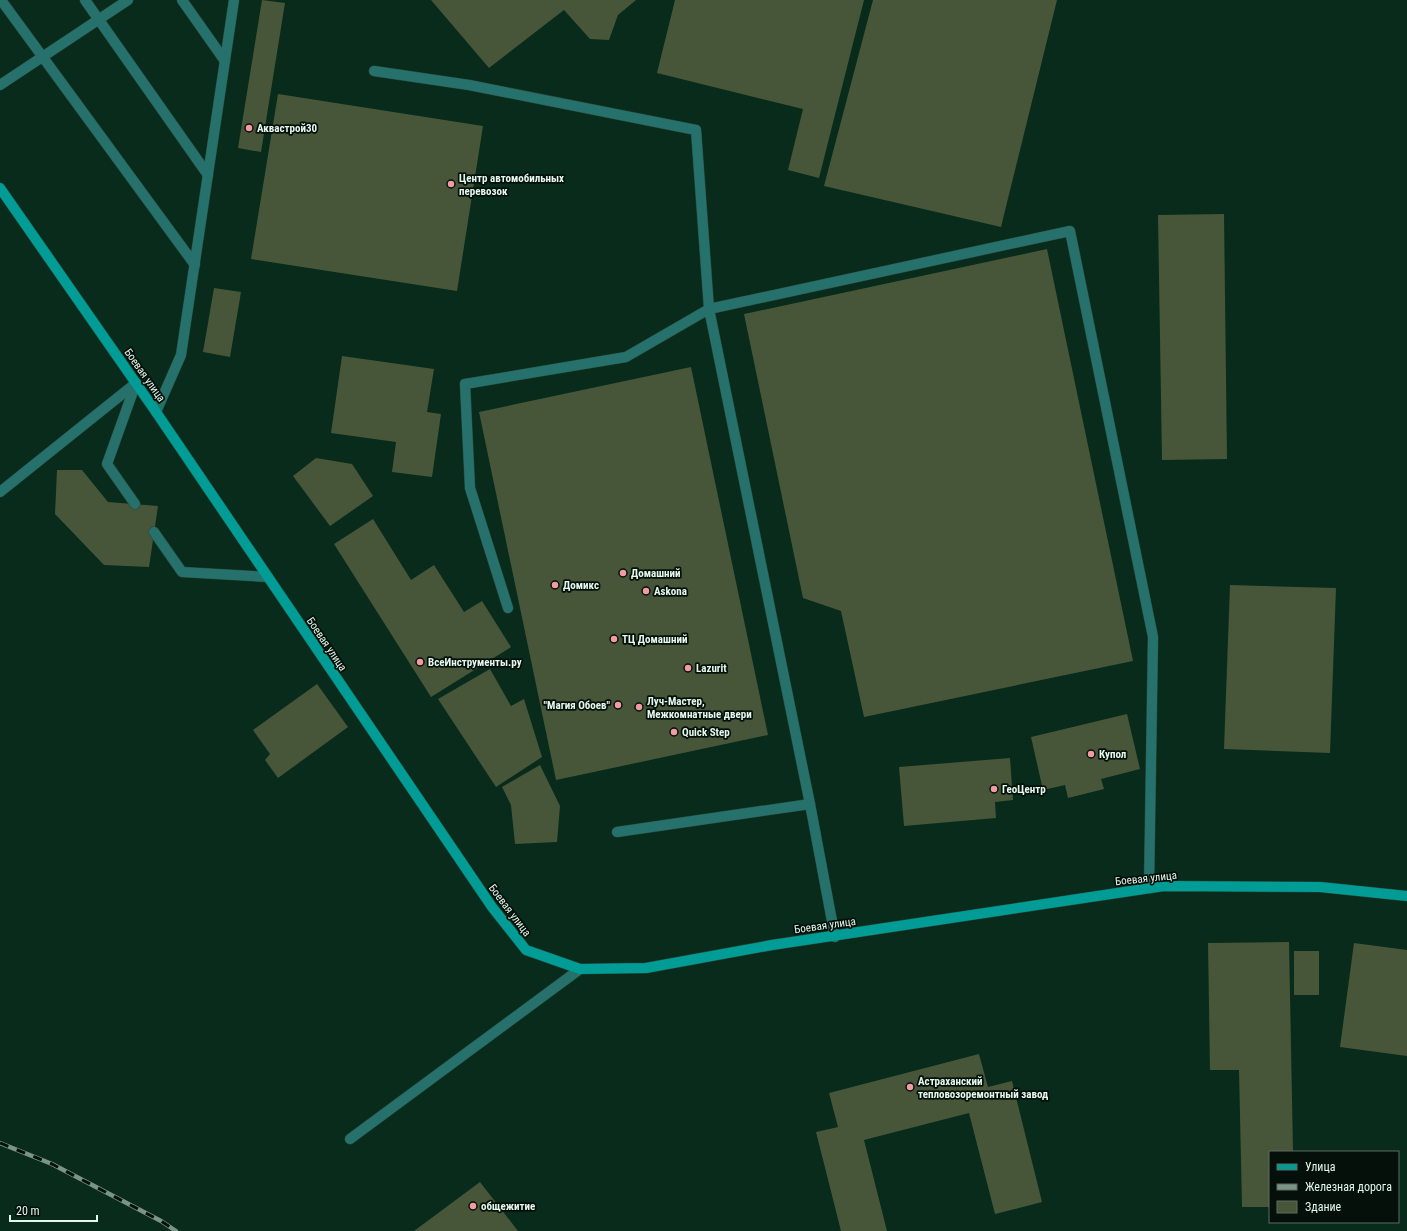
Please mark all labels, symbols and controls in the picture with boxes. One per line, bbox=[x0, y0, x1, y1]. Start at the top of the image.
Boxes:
place label: Аквастрой30 bbox=[257, 122, 318, 135]
marker: Аквастрой30 bbox=[244, 123, 254, 133]
place label: Центр автомобильных перевозок bbox=[459, 172, 564, 198]
marker: Центр автомобильных перевозок bbox=[446, 179, 456, 189]
street label: Боевая улица bbox=[121, 346, 168, 404]
place label: Домашний bbox=[631, 567, 681, 580]
marker: Домашний bbox=[618, 568, 628, 578]
place label: Домикс bbox=[563, 579, 599, 592]
marker: Домикс bbox=[550, 580, 560, 590]
place label: Askona bbox=[654, 585, 687, 598]
marker: Askona bbox=[641, 586, 651, 596]
street label: Боевая улица bbox=[304, 615, 349, 674]
place label: ТЦ Домашний bbox=[622, 633, 687, 646]
marker: ТЦ Домашний bbox=[609, 634, 619, 644]
place label: ВсеИнструменты.ру bbox=[428, 656, 522, 669]
marker: ВсеИнструменты.ру bbox=[415, 657, 425, 667]
place label: Lazurit bbox=[696, 662, 727, 675]
marker: Lazurit bbox=[683, 663, 693, 673]
place label: Луч-Мастер, Межкомнатные двери bbox=[647, 695, 752, 721]
place label: "Магия Обоев" bbox=[544, 699, 610, 712]
marker: "Магия Обоев" bbox=[613, 700, 623, 710]
marker: Луч-Мастер, Межкомнатные двери bbox=[634, 702, 644, 712]
place label: Quick Step bbox=[682, 726, 730, 739]
marker: Quick Step bbox=[669, 727, 679, 737]
place label: Купол bbox=[1099, 748, 1126, 761]
marker: Купол bbox=[1086, 749, 1096, 759]
place label: ГеоЦентр bbox=[1002, 783, 1046, 796]
marker: ГеоЦентр bbox=[989, 784, 999, 794]
street label: Боевая улица bbox=[1115, 869, 1178, 888]
street label: Боевая улица bbox=[486, 882, 533, 939]
street label: Боевая улица bbox=[793, 915, 857, 936]
place label: Астраханский тепловозоремонтный завод bbox=[918, 1075, 1048, 1101]
marker: Астраханский тепловозоремонтный завод bbox=[905, 1082, 915, 1092]
legend bbox=[1269, 1151, 1399, 1223]
text: Улица bbox=[1305, 1160, 1336, 1174]
text: Железная дорога bbox=[1305, 1180, 1392, 1194]
scale bar bbox=[10, 1197, 97, 1223]
place label: общежитие bbox=[481, 1200, 535, 1213]
text: Здание bbox=[1305, 1200, 1342, 1214]
marker: общежитие bbox=[468, 1201, 478, 1211]
text: 20 m bbox=[16, 1204, 40, 1218]

